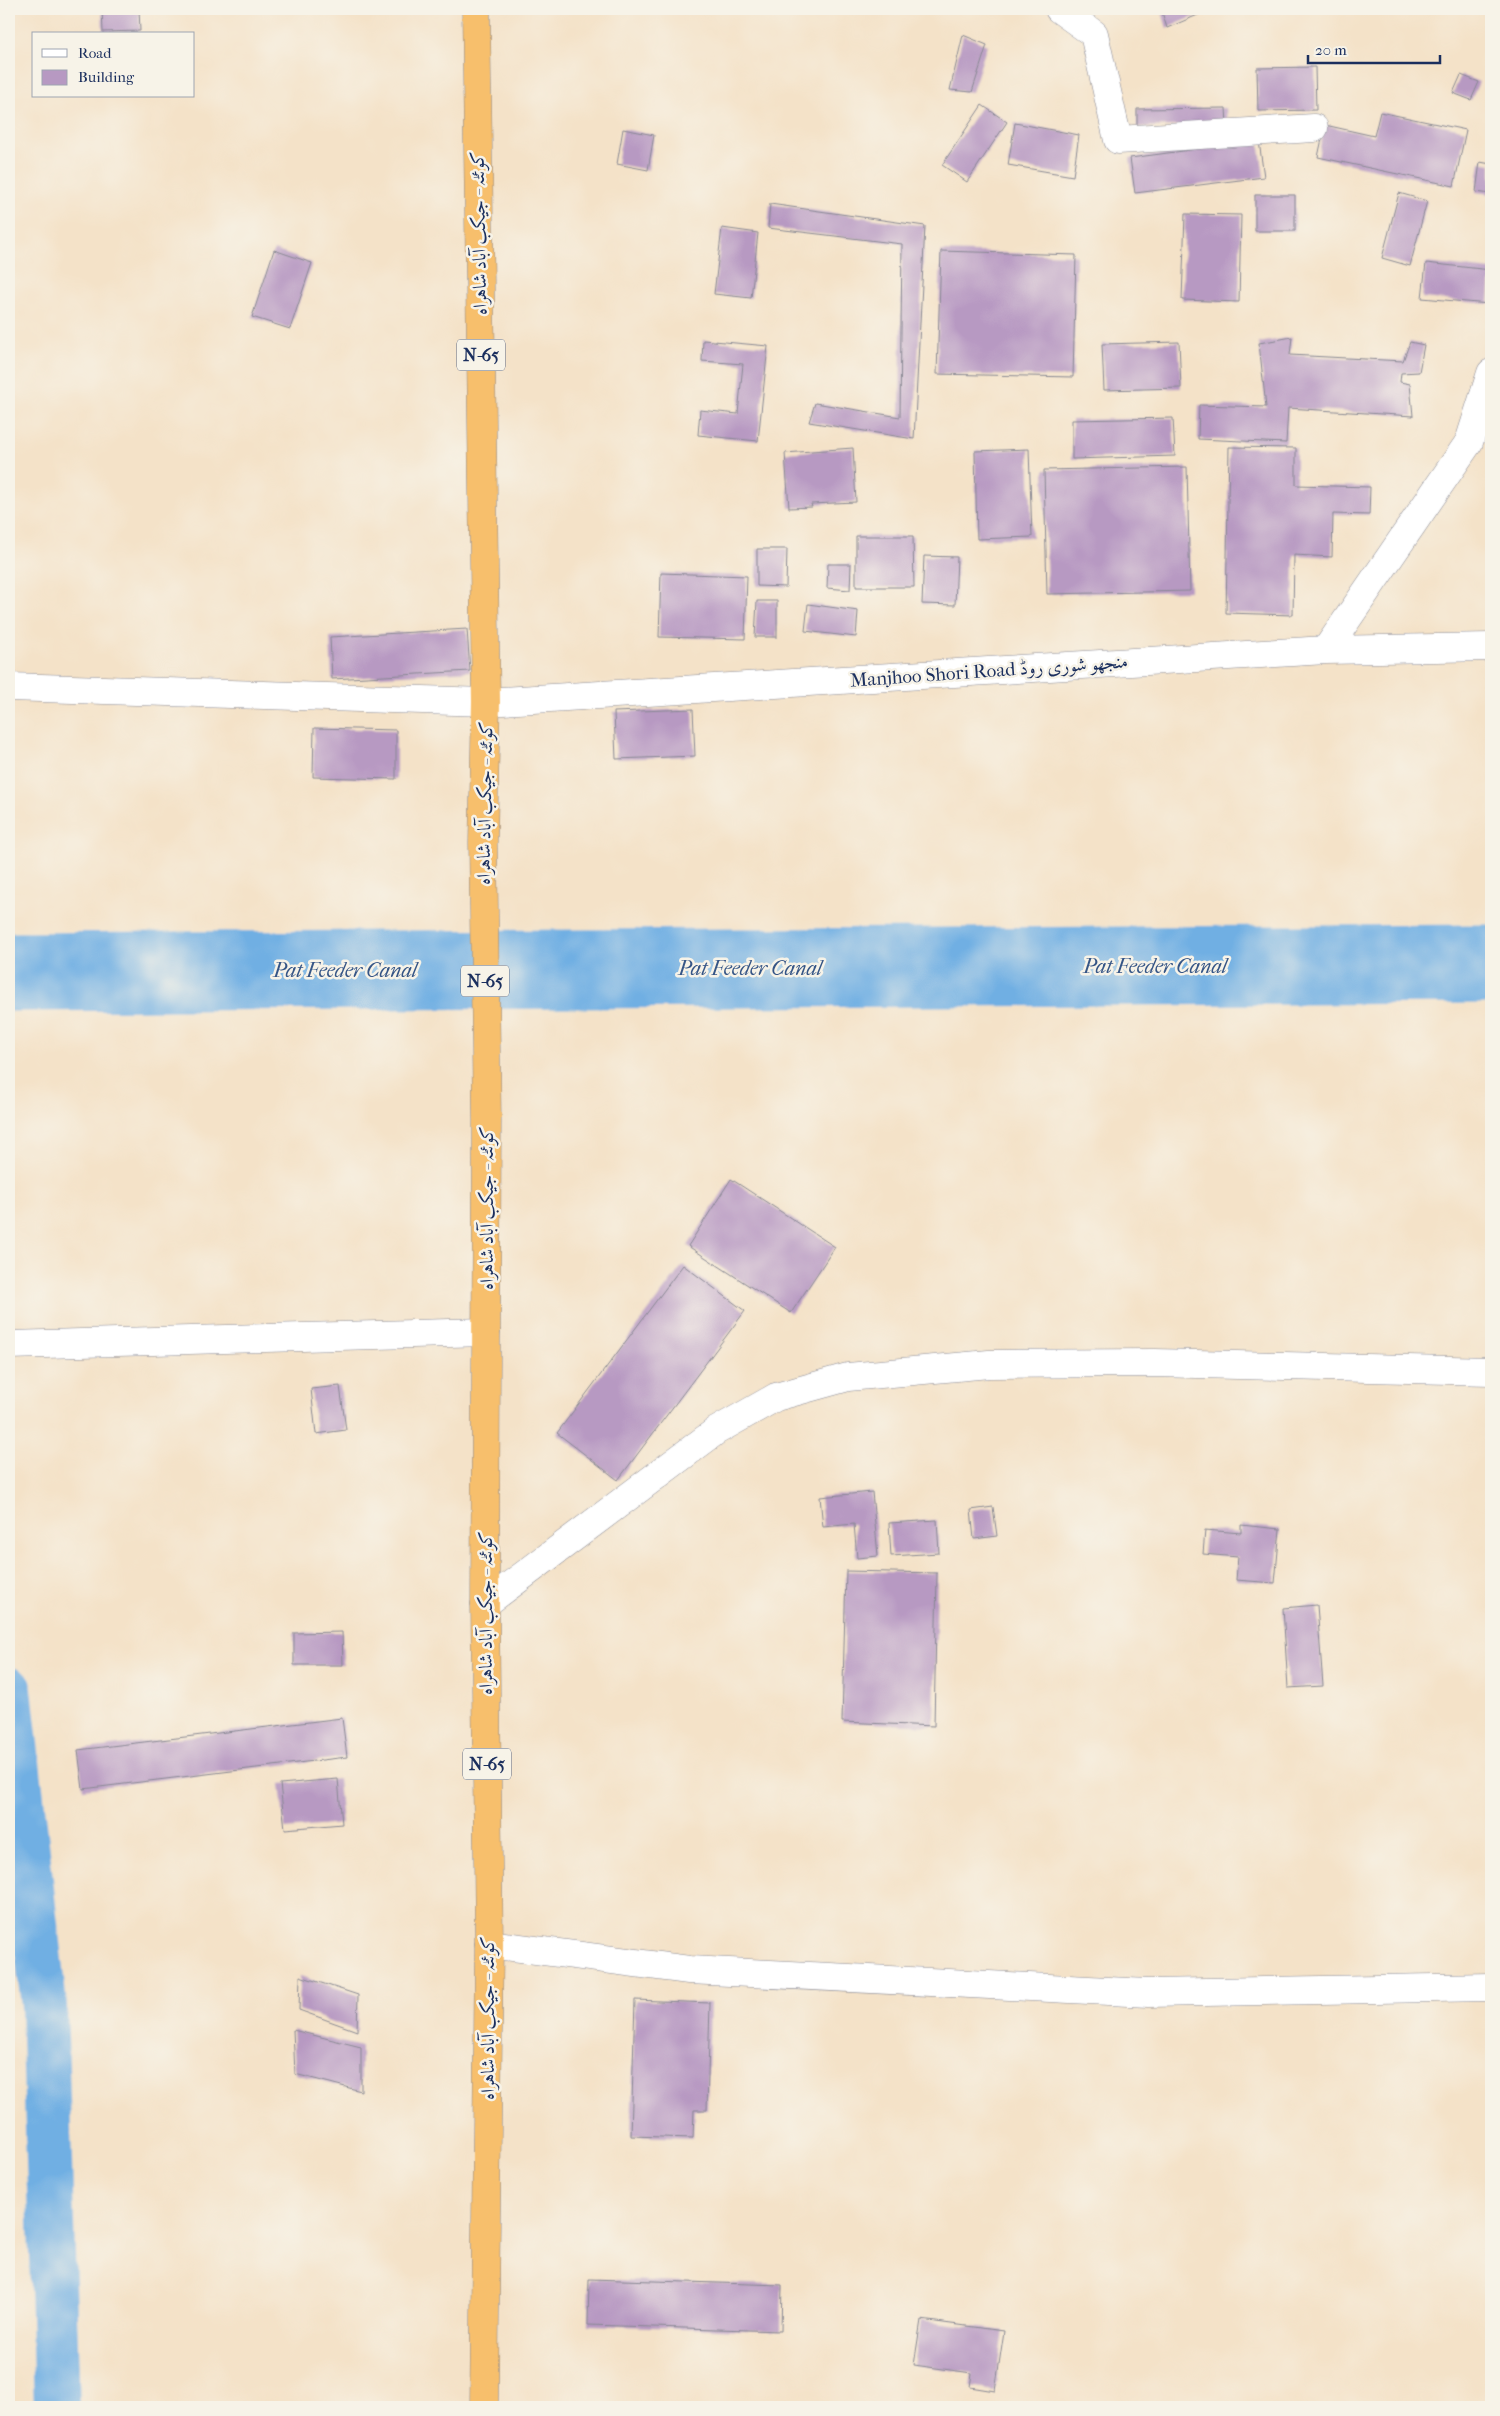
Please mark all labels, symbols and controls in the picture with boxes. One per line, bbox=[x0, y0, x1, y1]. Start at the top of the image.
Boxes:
legend bbox=[32, 32, 195, 98]
scale bar bbox=[1308, 32, 1440, 64]
text: 20 m bbox=[1315, 41, 1347, 59]
text: Road bbox=[78, 44, 112, 62]
text: Building bbox=[78, 68, 135, 86]
street label: کوئٹہ - جیکب آباد شاہراہ bbox=[467, 151, 492, 315]
road number: N-65 bbox=[457, 340, 505, 370]
street label: Manjhoo Shori Road منجھو شوری روڈ bbox=[849, 650, 1129, 693]
street label: کوئٹہ - جیکب آباد شاہراہ bbox=[473, 721, 498, 885]
water label: Pat Feeder Canal bbox=[1082, 955, 1229, 978]
water label: Pat Feeder Canal bbox=[677, 957, 824, 980]
water label: Pat Feeder Canal bbox=[272, 959, 419, 982]
road number: N-65 bbox=[461, 966, 509, 996]
street label: کوئٹہ - جیکب آباد شاہراہ bbox=[476, 1126, 499, 1290]
street label: کوئٹہ - جیکب آباد شاہراہ bbox=[475, 1531, 498, 1695]
road number: N-65 bbox=[463, 1748, 511, 1780]
street label: کوئٹہ - جیکب آباد شاہراہ bbox=[477, 1936, 500, 2100]

